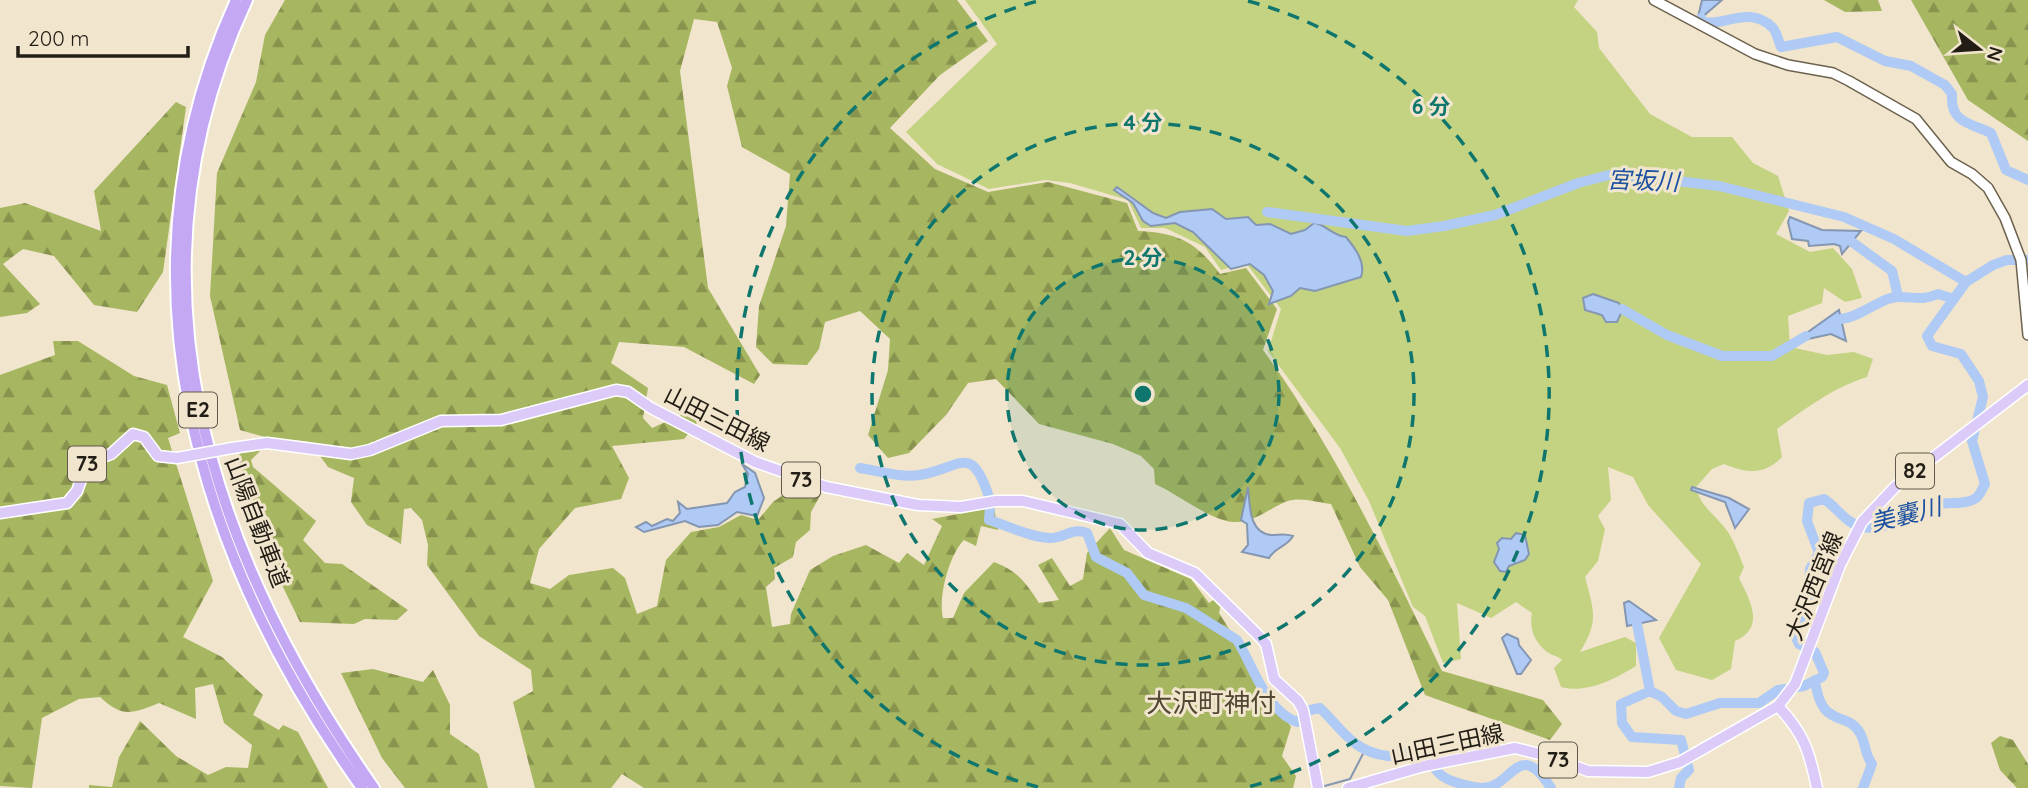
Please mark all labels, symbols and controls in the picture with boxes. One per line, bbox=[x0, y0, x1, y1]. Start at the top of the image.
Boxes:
scale bar bbox=[18, 14, 187, 58]
north arrow bbox=[1944, 14, 2014, 84]
text: 200 m bbox=[28, 25, 90, 51]
text: N bbox=[1982, 44, 2009, 64]
text: 6 分 bbox=[1412, 93, 1450, 119]
text: 4 分 bbox=[1123, 109, 1163, 135]
water label: 宮坂川 bbox=[1607, 164, 1683, 196]
text: 2 分 bbox=[1124, 244, 1162, 270]
street label: 山田三田線 bbox=[659, 380, 775, 458]
centre of rings bbox=[1131, 382, 1155, 406]
road number: E2 bbox=[179, 392, 217, 428]
road number: 73 bbox=[68, 447, 106, 482]
street label: 山陽自動車道 bbox=[219, 452, 296, 591]
road number: 82 bbox=[1896, 454, 1934, 489]
road number: 73 bbox=[782, 462, 820, 498]
water label: 美嚢川 bbox=[1867, 490, 1947, 537]
street label: 大沢西宮線 bbox=[1779, 527, 1849, 645]
district label: 大沢町神付 bbox=[1146, 686, 1276, 719]
street label: 山田三田線 bbox=[1388, 717, 1506, 770]
road number: 73 bbox=[1539, 742, 1577, 778]

